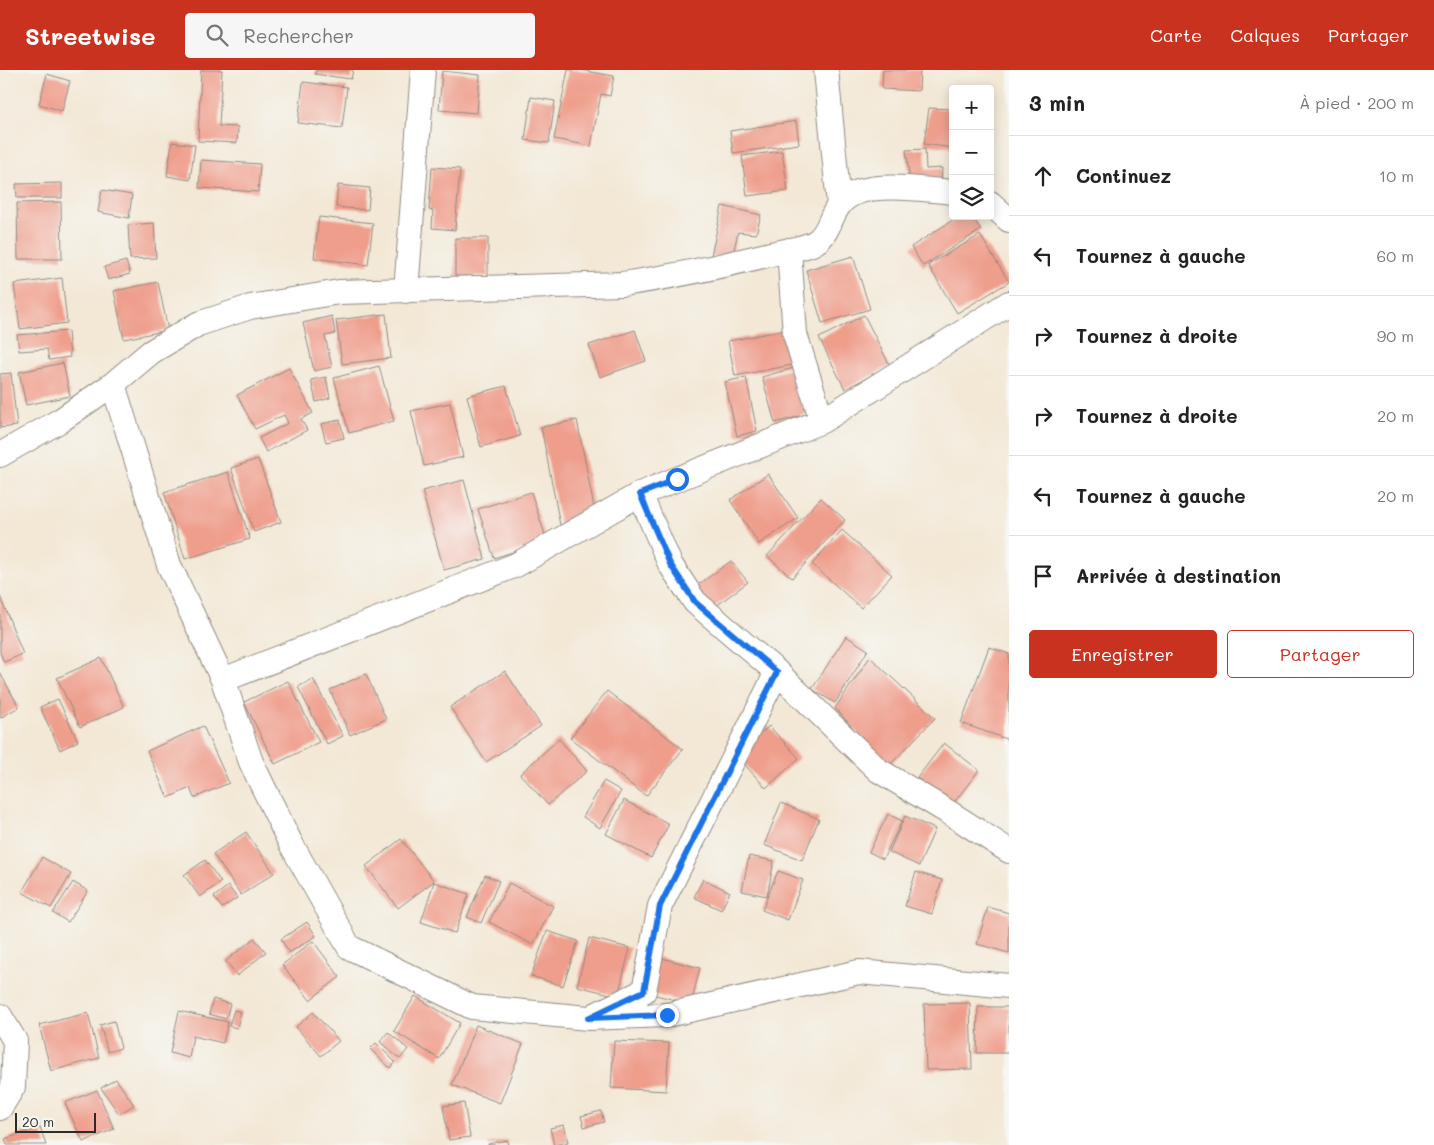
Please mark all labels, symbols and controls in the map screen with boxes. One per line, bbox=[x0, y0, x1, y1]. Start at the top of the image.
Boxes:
search box bbox=[185, 13, 535, 58]
text: Streetwise bbox=[25, 20, 155, 51]
icon: search bbox=[203, 21, 231, 49]
text: Rechercher bbox=[243, 23, 354, 48]
text: Carte bbox=[1150, 23, 1202, 47]
text: Calques bbox=[1230, 23, 1300, 47]
text: Partager bbox=[1328, 23, 1409, 47]
map controls bbox=[949, 85, 994, 220]
button: + bbox=[949, 85, 994, 130]
text: 3 min bbox=[1029, 89, 1085, 116]
text: À pied · 200 m bbox=[1299, 92, 1414, 113]
button: − bbox=[949, 130, 994, 175]
icon: ahead bbox=[1029, 162, 1057, 190]
text: Continuez bbox=[1076, 163, 1171, 188]
text: 10 m bbox=[1379, 165, 1414, 186]
button: layers bbox=[949, 175, 994, 220]
icon: left bbox=[1029, 242, 1057, 270]
text: Tournez à gauche bbox=[1076, 243, 1245, 268]
text: 60 m bbox=[1377, 245, 1414, 266]
icon: right bbox=[1029, 322, 1057, 350]
text: Tournez à droite bbox=[1076, 323, 1238, 348]
text: 90 m bbox=[1377, 325, 1414, 346]
icon: right bbox=[1029, 402, 1057, 430]
text: Tournez à droite bbox=[1076, 403, 1238, 428]
text: 20 m bbox=[1377, 405, 1414, 426]
route start bbox=[666, 468, 689, 491]
icon: left bbox=[1029, 482, 1057, 510]
text: Tournez à gauche bbox=[1076, 483, 1245, 508]
text: 20 m bbox=[1377, 485, 1414, 506]
icon: arrive bbox=[1029, 562, 1057, 590]
text: Arrivée à destination bbox=[1076, 563, 1281, 588]
button: Enregistrer bbox=[1029, 630, 1217, 678]
button: Partager bbox=[1227, 630, 1414, 678]
route end bbox=[656, 1004, 679, 1027]
scale bar bbox=[15, 1110, 96, 1133]
text: 20 m bbox=[22, 1112, 54, 1131]

